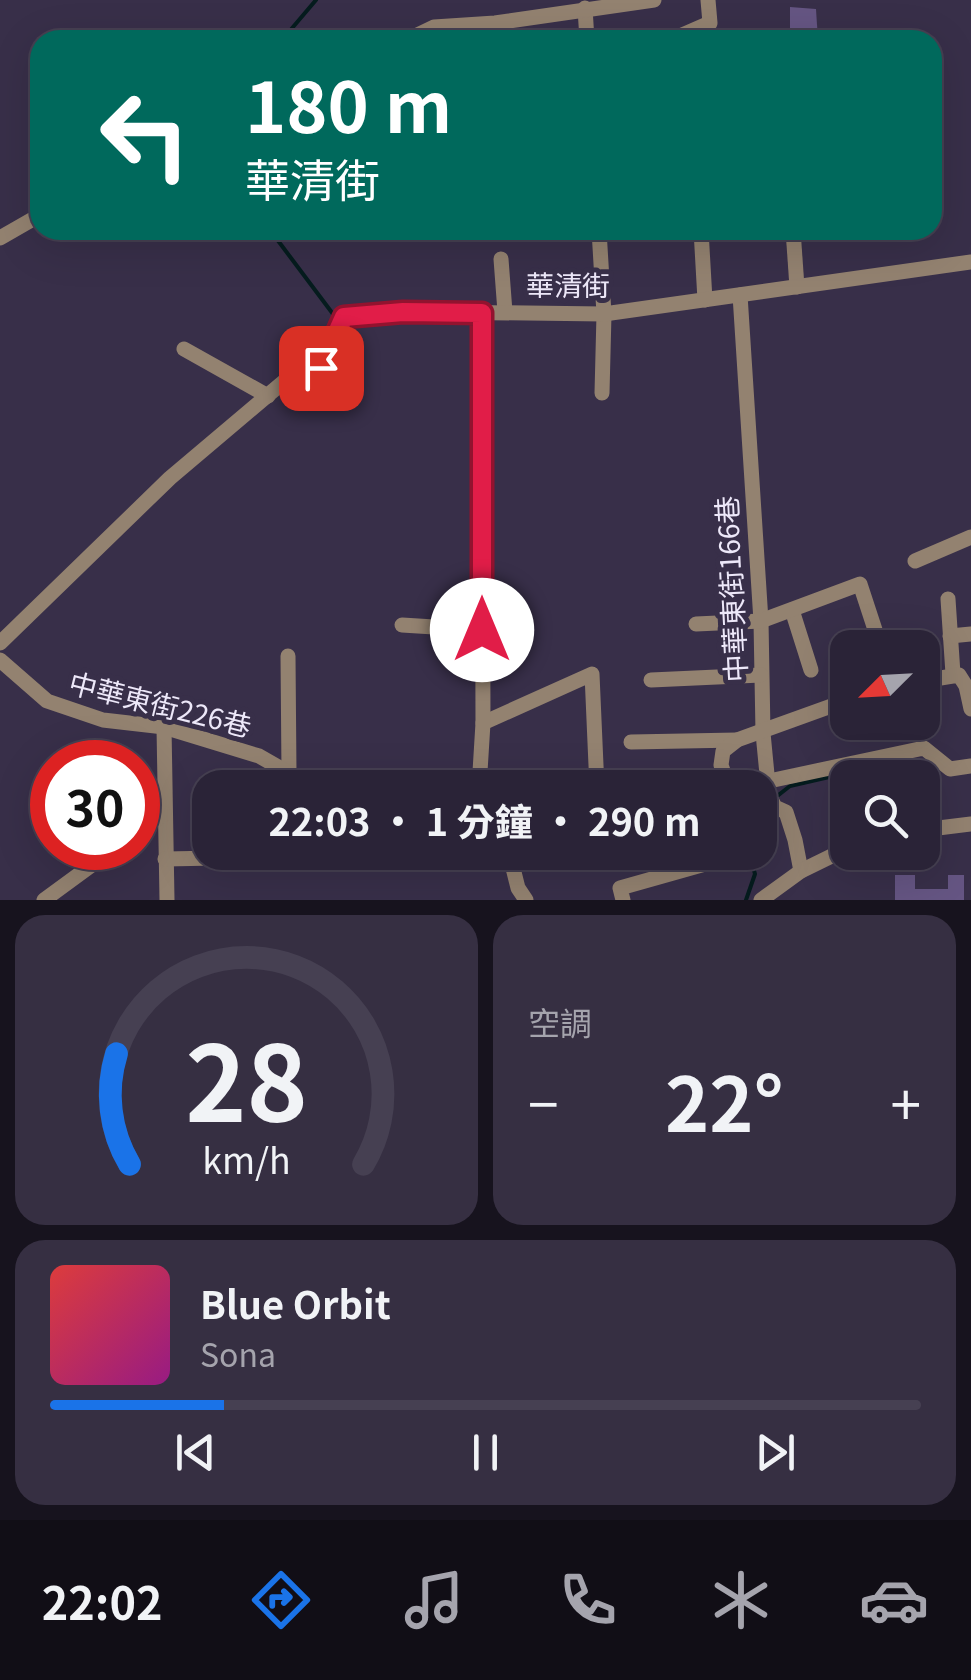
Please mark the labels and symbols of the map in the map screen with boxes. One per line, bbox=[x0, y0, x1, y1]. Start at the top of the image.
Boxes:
street label: 華清街 bbox=[526, 264, 610, 304]
pin bbox=[279, 326, 364, 411]
street label: 中華東街166巷 bbox=[705, 495, 755, 683]
position arrow bbox=[430, 578, 534, 682]
north arrow bbox=[830, 630, 940, 740]
street label: 中華東街226巷 bbox=[65, 661, 256, 745]
speed limit sign: 30 bbox=[30, 740, 160, 870]

